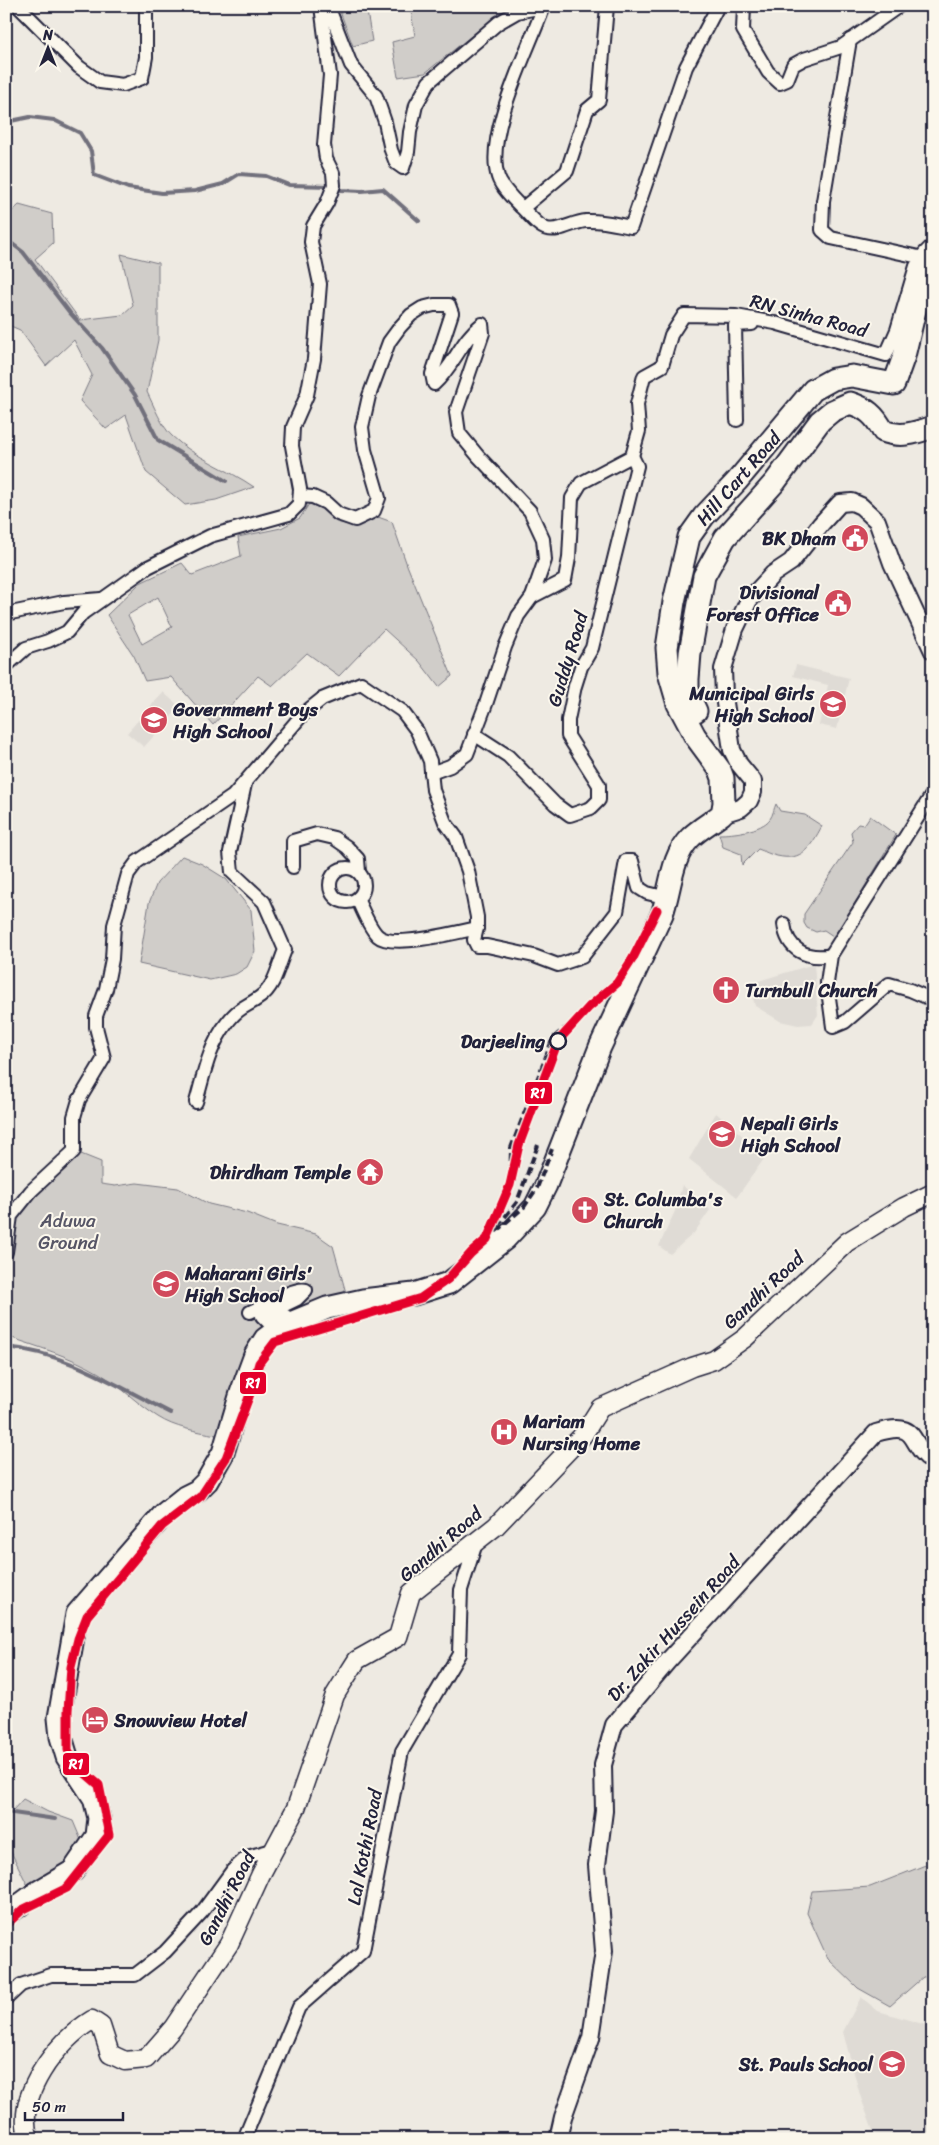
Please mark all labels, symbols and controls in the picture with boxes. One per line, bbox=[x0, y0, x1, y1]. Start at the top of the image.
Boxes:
north arrow bbox=[22, 22, 72, 72]
text: N bbox=[42, 23, 53, 48]
street label: RN Sinha Road bbox=[746, 284, 873, 348]
street label: Hill Cart Road bbox=[687, 423, 790, 533]
place label: BK Dham bbox=[762, 522, 836, 555]
public building icon: BK Dham bbox=[840, 523, 870, 553]
place label: Divisional Forest Office bbox=[705, 576, 821, 631]
public building icon: Divisional Forest Office bbox=[823, 588, 853, 618]
street label: Guddy Road bbox=[537, 606, 598, 711]
place label: Municipal Girls High School bbox=[688, 677, 816, 732]
school or university icon: Municipal Girls High School bbox=[818, 689, 848, 719]
place label: Government Boys High School bbox=[172, 693, 319, 748]
school or university icon: Government Boys High School bbox=[139, 705, 169, 735]
place label: Turnbull Church bbox=[745, 974, 877, 1007]
church icon: Turnbull Church bbox=[711, 975, 741, 1005]
place label: Darjeeling bbox=[461, 1025, 545, 1058]
marker: Darjeeling bbox=[549, 1032, 567, 1050]
line badge: R1 bbox=[524, 1081, 553, 1105]
text: R1 bbox=[530, 1081, 545, 1106]
place label: Nepali Girls High School bbox=[740, 1107, 842, 1162]
school or university icon: Nepali Girls High School bbox=[707, 1119, 737, 1149]
place label: Dhirdham Temple bbox=[210, 1156, 351, 1189]
temple icon: Dhirdham Temple bbox=[355, 1157, 385, 1187]
place label: St. Columba's Church bbox=[603, 1183, 724, 1238]
church icon: St. Columba's Church bbox=[570, 1195, 600, 1225]
park label: Aduwa Ground bbox=[38, 1204, 100, 1259]
street label: Gandhi Road bbox=[715, 1242, 813, 1337]
place label: Maharani Girls' High School bbox=[184, 1257, 313, 1312]
school or university icon: Maharani Girls' High School bbox=[151, 1269, 181, 1299]
line badge: R1 bbox=[239, 1371, 267, 1395]
text: R1 bbox=[245, 1371, 260, 1396]
place label: Mariam Nursing Home bbox=[522, 1405, 640, 1460]
hospital icon: Mariam Nursing Home bbox=[489, 1417, 519, 1447]
street label: Gandhi Road bbox=[391, 1497, 491, 1590]
street label: Dr. Zakir Hussein Road bbox=[598, 1546, 750, 1709]
place label: Snowview Hotel bbox=[113, 1704, 247, 1737]
hotel icon: Snowview Hotel bbox=[80, 1705, 110, 1735]
line badge: R1 bbox=[62, 1752, 90, 1776]
text: R1 bbox=[68, 1752, 83, 1777]
street label: Lal Kothi Road bbox=[337, 1784, 392, 1908]
street label: Gandhi Road bbox=[189, 1843, 265, 1951]
place label: St. Pauls School bbox=[738, 2048, 874, 2081]
school or university icon: St. Pauls School bbox=[877, 2049, 907, 2079]
scale bar bbox=[25, 2090, 122, 2122]
text: 50 m bbox=[32, 2094, 67, 2120]

